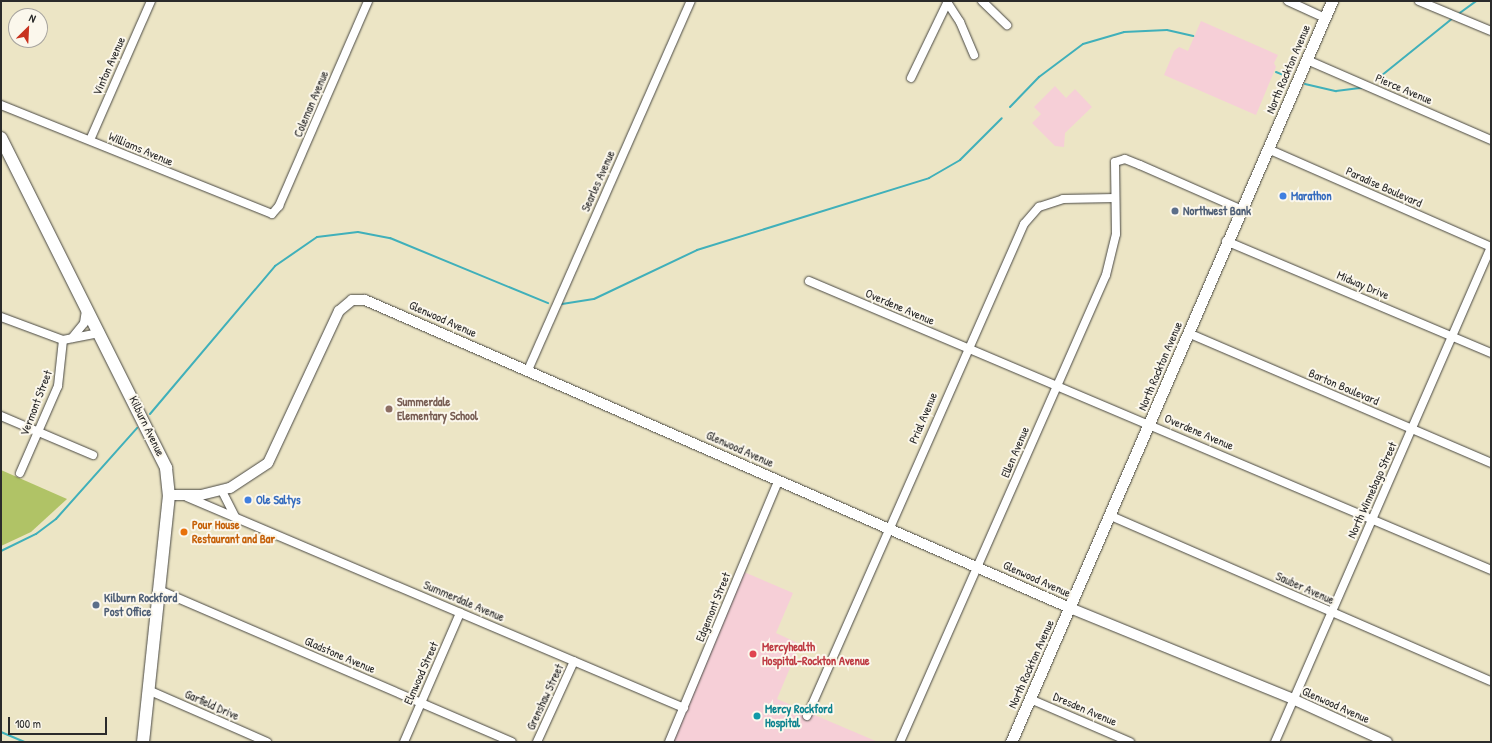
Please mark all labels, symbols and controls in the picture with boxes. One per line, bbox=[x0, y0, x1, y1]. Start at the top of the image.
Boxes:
north arrow bbox=[8, 8, 48, 48]
text: N bbox=[27, 10, 38, 26]
street label: North Rockton Avenue bbox=[1263, 22, 1313, 116]
street label: Vinton Avenue bbox=[90, 35, 128, 97]
street label: Coleman Avenue bbox=[291, 69, 331, 139]
street label: Pierce Avenue bbox=[1373, 71, 1435, 107]
street label: Williams Avenue bbox=[107, 129, 175, 169]
street label: Searles Avenue bbox=[578, 148, 618, 214]
street label: Paradise Boulevard bbox=[1344, 164, 1424, 210]
place label: Marathon bbox=[1291, 189, 1332, 203]
marker: Marathon bbox=[1278, 191, 1288, 201]
place label: Northwest Bank bbox=[1183, 204, 1251, 218]
marker: Northwest Bank bbox=[1170, 206, 1180, 216]
street label: Midway Drive bbox=[1335, 268, 1391, 302]
street label: Overdene Avenue bbox=[863, 286, 937, 328]
street label: Glenwood Avenue bbox=[407, 298, 479, 340]
street label: North Rockton Avenue bbox=[1135, 319, 1185, 413]
street label: Barton Boulevard bbox=[1307, 366, 1381, 408]
street label: Vermont Street bbox=[17, 368, 55, 438]
street label: Prial Avenue bbox=[906, 390, 940, 446]
street label: Kilburn Avenue bbox=[126, 394, 168, 458]
place label: Summerdale Elementary School bbox=[397, 395, 478, 423]
marker: Summerdale Elementary School bbox=[384, 404, 394, 414]
street label: Overdene Avenue bbox=[1162, 411, 1236, 453]
street label: Ellen Avenue bbox=[998, 424, 1032, 480]
street label: Glenwood Avenue bbox=[704, 428, 776, 470]
street label: North Winnebago Street bbox=[1344, 440, 1400, 540]
place label: Ole Saltys bbox=[256, 493, 301, 507]
marker: Ole Saltys bbox=[243, 495, 253, 505]
place label: Pour House Restaurant and Bar bbox=[192, 518, 275, 546]
marker: Pour House Restaurant and Bar bbox=[179, 527, 189, 537]
street label: Glenwood Avenue bbox=[1001, 558, 1073, 600]
street label: Sauber Avenue bbox=[1274, 569, 1336, 607]
street label: Edgemont Street bbox=[693, 570, 733, 644]
street label: Summerdale Avenue bbox=[421, 577, 507, 625]
place label: Kilburn Rockford Post Office bbox=[104, 591, 177, 619]
marker: Kilburn Rockford Post Office bbox=[91, 600, 101, 610]
street label: North Rockton Avenue bbox=[1005, 618, 1057, 710]
street label: Gladstone Avenue bbox=[303, 634, 377, 676]
street label: Elmwood Street bbox=[401, 639, 441, 707]
place label: Mercyhealth Hospital–Rockton Avenue bbox=[762, 640, 869, 668]
marker: Mercyhealth Hospital–Rockton Avenue bbox=[747, 648, 759, 660]
street label: Grenshaw Street bbox=[523, 662, 567, 732]
street label: Glenwood Avenue bbox=[1300, 684, 1372, 726]
street label: Garfield Drive bbox=[183, 687, 241, 723]
street label: Dresden Avenue bbox=[1051, 689, 1119, 729]
place label: Mercy Rockford Hospital bbox=[765, 702, 832, 730]
scale bar bbox=[10, 709, 109, 735]
marker: Mercy Rockford Hospital bbox=[752, 711, 762, 721]
text: 100 m bbox=[15, 715, 41, 732]

